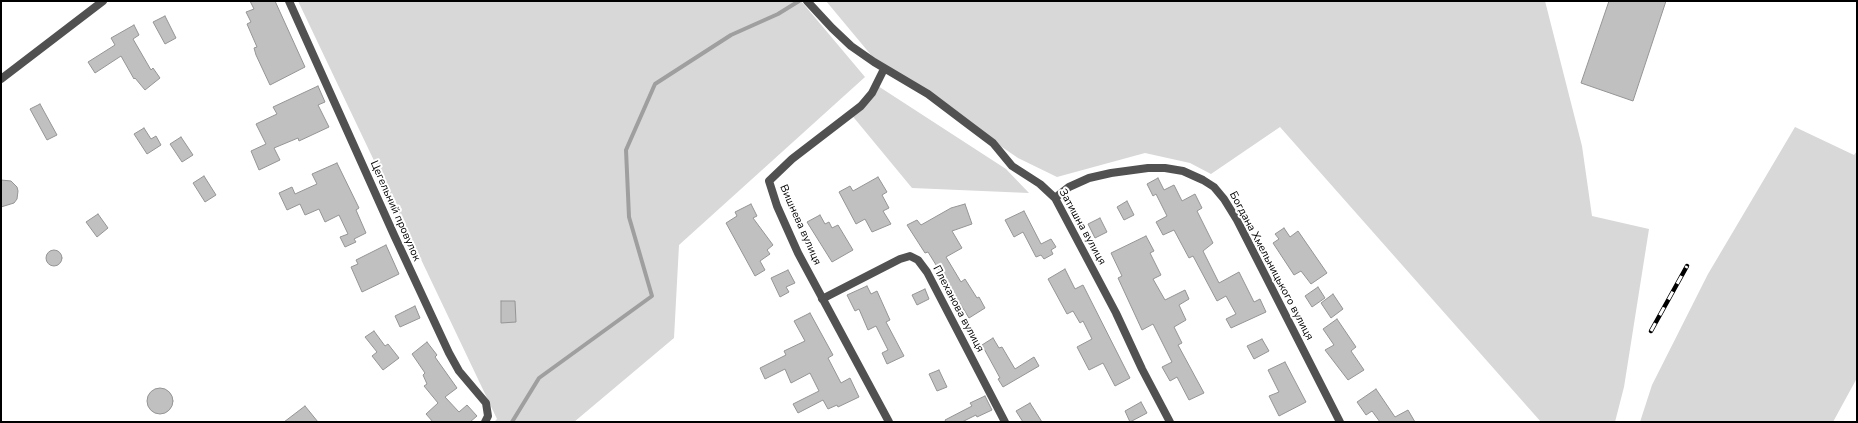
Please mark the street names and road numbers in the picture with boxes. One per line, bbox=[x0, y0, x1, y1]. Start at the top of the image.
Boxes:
street label: Цегельний провулок bbox=[367, 159, 423, 263]
street label: Вишнева вулиця bbox=[776, 183, 824, 267]
street label: Затишна вулиця bbox=[1056, 187, 1108, 267]
street label: Богдана Хмельницького вулиця bbox=[1226, 189, 1316, 343]
street label: Плеханова вулиця bbox=[930, 263, 986, 355]

